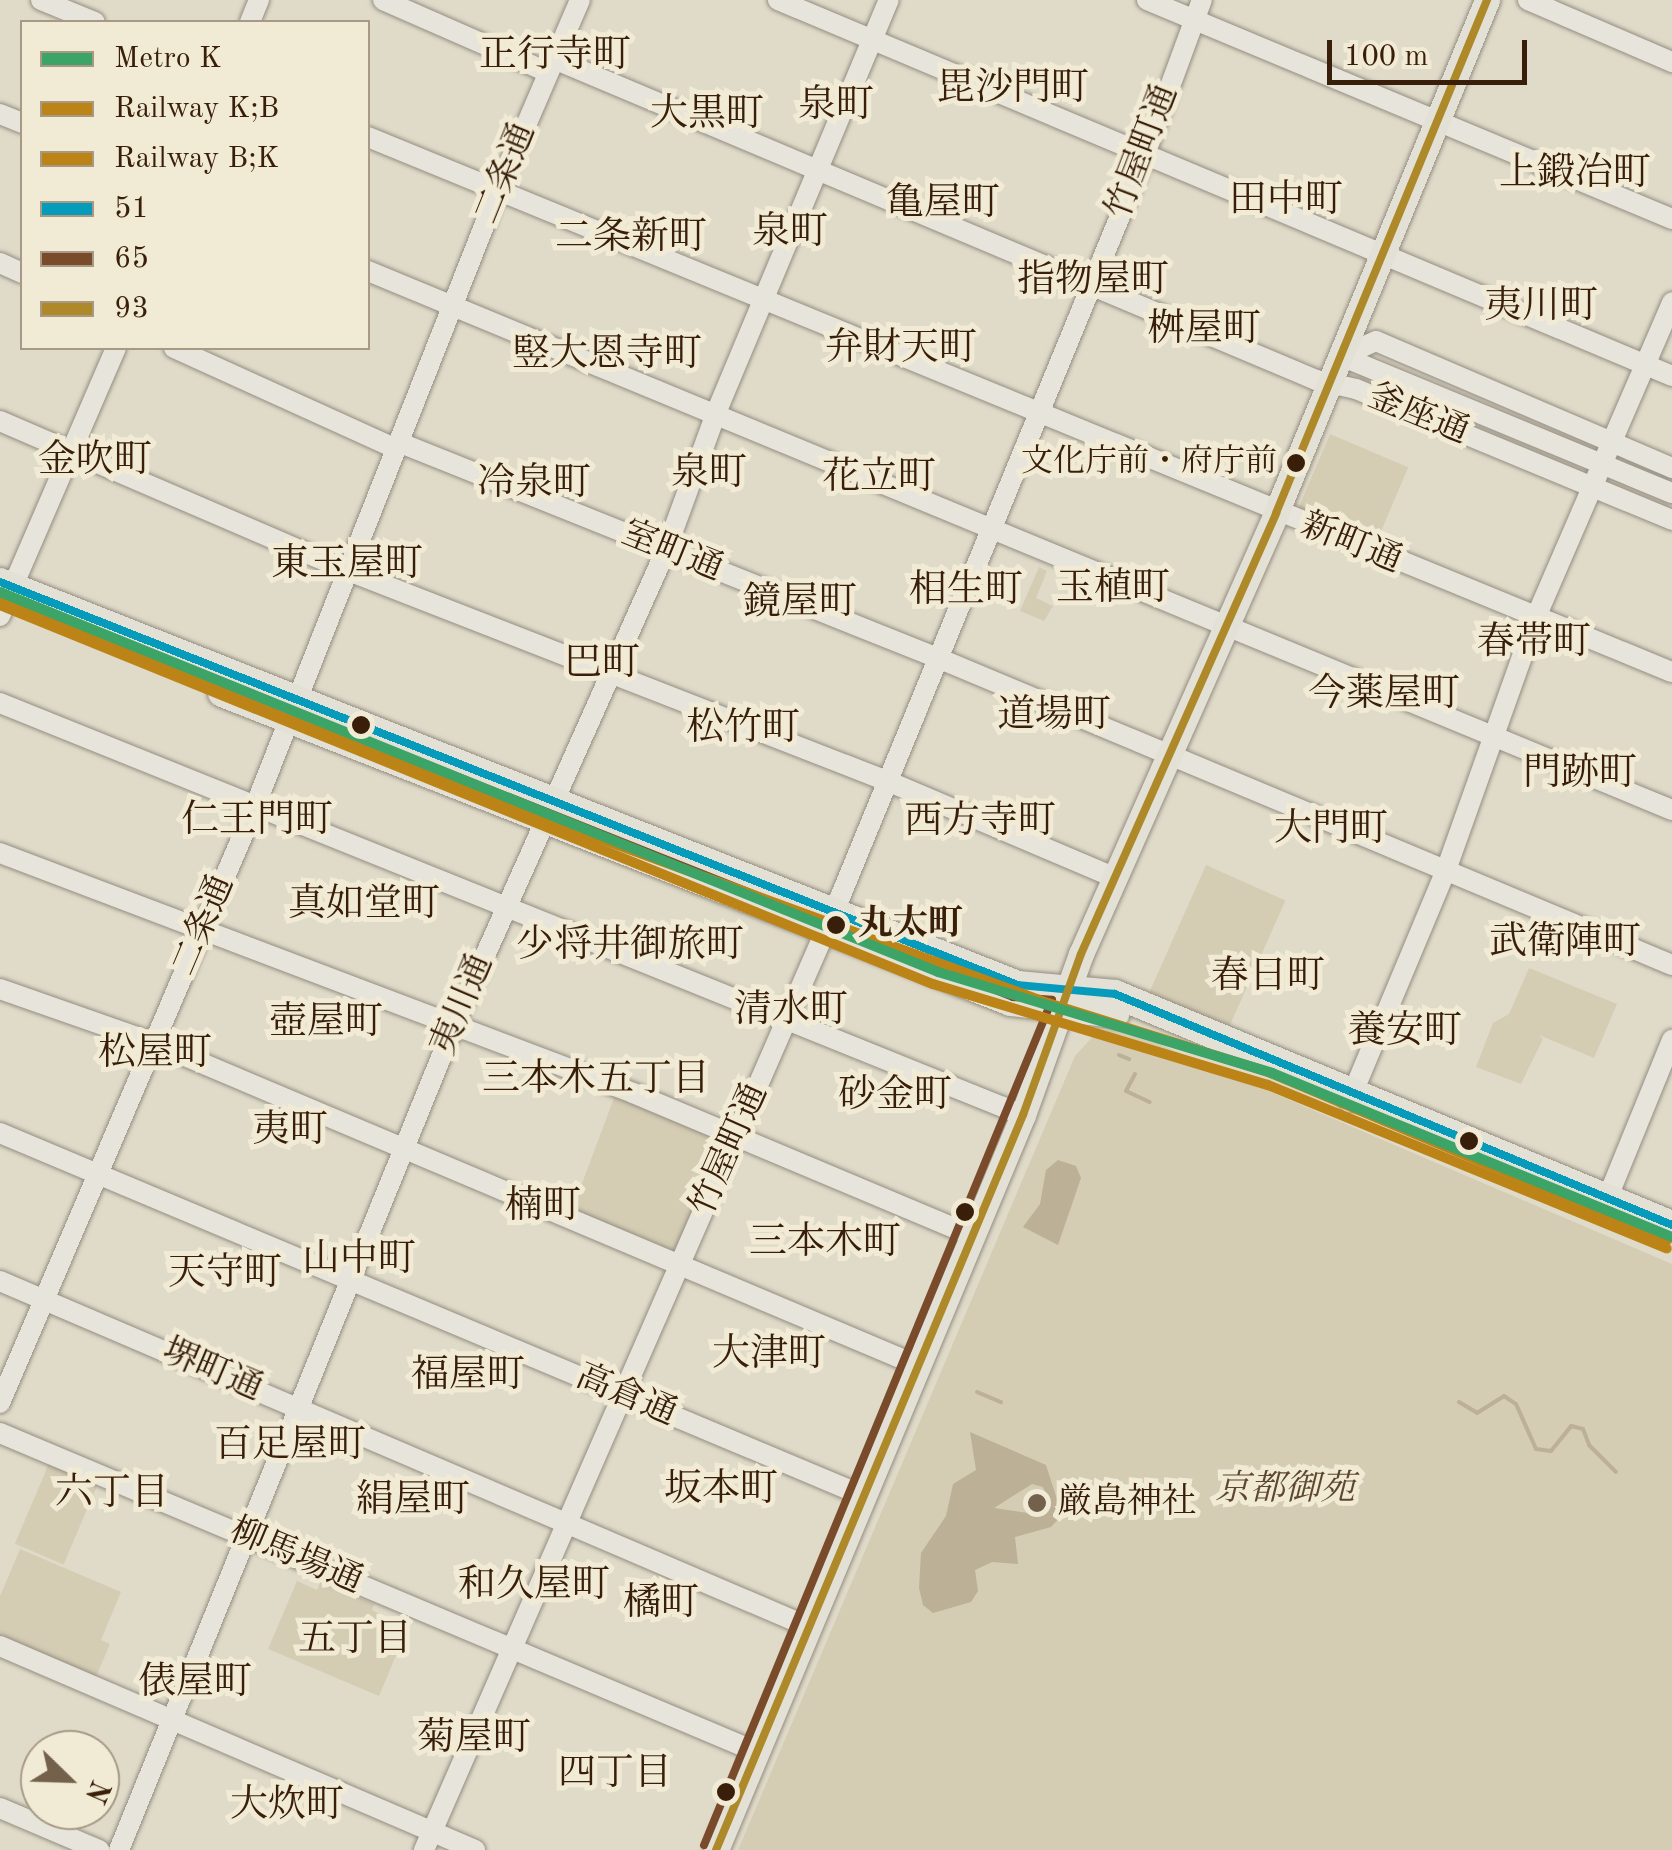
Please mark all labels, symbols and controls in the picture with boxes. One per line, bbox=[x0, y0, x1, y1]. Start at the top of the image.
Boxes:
legend bbox=[20, 20, 370, 350]
scale bar bbox=[1332, 20, 1532, 82]
district label: 正行寺町 bbox=[479, 34, 631, 80]
text: 100 m bbox=[1344, 42, 1428, 72]
text: Metro K bbox=[114, 44, 222, 74]
district label: 毘沙門町 bbox=[937, 67, 1089, 113]
street label: 竹屋町通 bbox=[1098, 79, 1188, 225]
district label: 泉町 bbox=[798, 84, 874, 130]
district label: 大黒町 bbox=[650, 93, 764, 139]
text: Railway K;B bbox=[114, 94, 279, 124]
street label: 二条通 bbox=[467, 117, 545, 231]
text: Railway B;K bbox=[114, 144, 279, 174]
district label: 上鍛冶町 bbox=[1499, 152, 1651, 198]
district label: 田中町 bbox=[1229, 179, 1343, 225]
district label: 亀屋町 bbox=[886, 182, 1000, 228]
text: 51 bbox=[114, 194, 149, 224]
district label: 泉町 bbox=[752, 211, 828, 257]
district label: 二条新町 bbox=[555, 216, 707, 262]
text: 65 bbox=[114, 244, 149, 274]
district label: 指物屋町 bbox=[1017, 259, 1169, 305]
district label: 夷川町 bbox=[1484, 285, 1598, 331]
text: 93 bbox=[114, 294, 149, 324]
district label: 桝屋町 bbox=[1147, 308, 1261, 354]
district label: 弁財天町 bbox=[825, 327, 977, 373]
district label: 竪大恩寺町 bbox=[512, 333, 702, 379]
street label: 釜座通 bbox=[1361, 376, 1475, 454]
district label: 金吹町 bbox=[38, 439, 152, 485]
place label: 文化庁前・府庁前 bbox=[1021, 444, 1277, 482]
district label: 泉町 bbox=[671, 452, 747, 498]
marker: 文化庁前・府庁前 bbox=[1286, 453, 1306, 473]
district label: 花立町 bbox=[822, 456, 936, 502]
district label: 冷泉町 bbox=[477, 462, 591, 508]
street label: 新町通 bbox=[1294, 505, 1408, 583]
street label: 室町通 bbox=[615, 513, 729, 591]
district label: 東玉屋町 bbox=[271, 543, 423, 589]
district label: 玉植町 bbox=[1056, 567, 1170, 613]
district label: 相生町 bbox=[909, 569, 1023, 615]
district label: 鏡屋町 bbox=[743, 581, 857, 627]
district label: 春帯町 bbox=[1477, 621, 1591, 667]
district label: 巴町 bbox=[564, 642, 640, 688]
district label: 今薬屋町 bbox=[1308, 673, 1460, 719]
district label: 道場町 bbox=[997, 694, 1111, 740]
district label: 松竹町 bbox=[686, 707, 800, 753]
unlabelled marker bbox=[351, 715, 371, 735]
district label: 門跡町 bbox=[1523, 752, 1637, 798]
district label: 仁王門町 bbox=[181, 799, 333, 845]
district label: 西方寺町 bbox=[904, 800, 1056, 846]
district label: 大門町 bbox=[1274, 808, 1388, 854]
street label: 二条通 bbox=[164, 869, 244, 983]
district label: 真如堂町 bbox=[288, 883, 440, 929]
place label: 丸太町 bbox=[858, 904, 963, 946]
marker: 丸太町 bbox=[823, 912, 849, 938]
district label: 武衛陣町 bbox=[1489, 921, 1641, 967]
district label: 少将井御旅町 bbox=[516, 924, 744, 970]
street label: 夷川通 bbox=[423, 948, 503, 1062]
district label: 春日町 bbox=[1211, 955, 1325, 1001]
district label: 清水町 bbox=[734, 989, 848, 1035]
district label: 壺屋町 bbox=[269, 1001, 383, 1047]
district label: 養安町 bbox=[1348, 1010, 1462, 1056]
district label: 松屋町 bbox=[98, 1032, 212, 1078]
district label: 三本木五丁目 bbox=[482, 1058, 710, 1104]
district label: 砂金町 bbox=[838, 1074, 952, 1120]
street label: 竹屋町通 bbox=[682, 1078, 778, 1222]
district label: 夷町 bbox=[252, 1109, 328, 1155]
unlabelled marker bbox=[1459, 1131, 1479, 1151]
district label: 楠町 bbox=[505, 1185, 581, 1231]
unlabelled marker bbox=[955, 1202, 975, 1222]
district label: 三本木町 bbox=[749, 1221, 901, 1267]
district label: 山中町 bbox=[302, 1238, 416, 1284]
district label: 天守町 bbox=[168, 1252, 282, 1298]
street label: 堺町通 bbox=[155, 1331, 269, 1411]
district label: 大津町 bbox=[712, 1333, 826, 1379]
district label: 福屋町 bbox=[411, 1354, 525, 1400]
street label: 高倉通 bbox=[569, 1356, 683, 1436]
district label: 百足屋町 bbox=[214, 1424, 366, 1470]
district label: 坂本町 bbox=[664, 1468, 778, 1514]
park label: 京都御苑 bbox=[1215, 1469, 1355, 1511]
district label: 六丁目 bbox=[55, 1472, 169, 1518]
district label: 絹屋町 bbox=[356, 1479, 470, 1525]
place label: 厳島神社 bbox=[1057, 1482, 1197, 1524]
marker: 厳島神社 bbox=[1026, 1492, 1048, 1514]
street label: 柳馬場通 bbox=[223, 1510, 369, 1604]
district label: 和久屋町 bbox=[458, 1564, 610, 1610]
district label: 橘町 bbox=[623, 1582, 699, 1628]
district label: 五丁目 bbox=[298, 1618, 412, 1664]
district label: 俵屋町 bbox=[138, 1661, 252, 1707]
district label: 菊屋町 bbox=[417, 1717, 531, 1763]
north arrow bbox=[20, 1730, 120, 1830]
district label: 四丁目 bbox=[558, 1752, 672, 1798]
text: N bbox=[79, 1776, 113, 1806]
unlabelled marker bbox=[716, 1782, 736, 1802]
district label: 大炊町 bbox=[230, 1784, 344, 1830]

